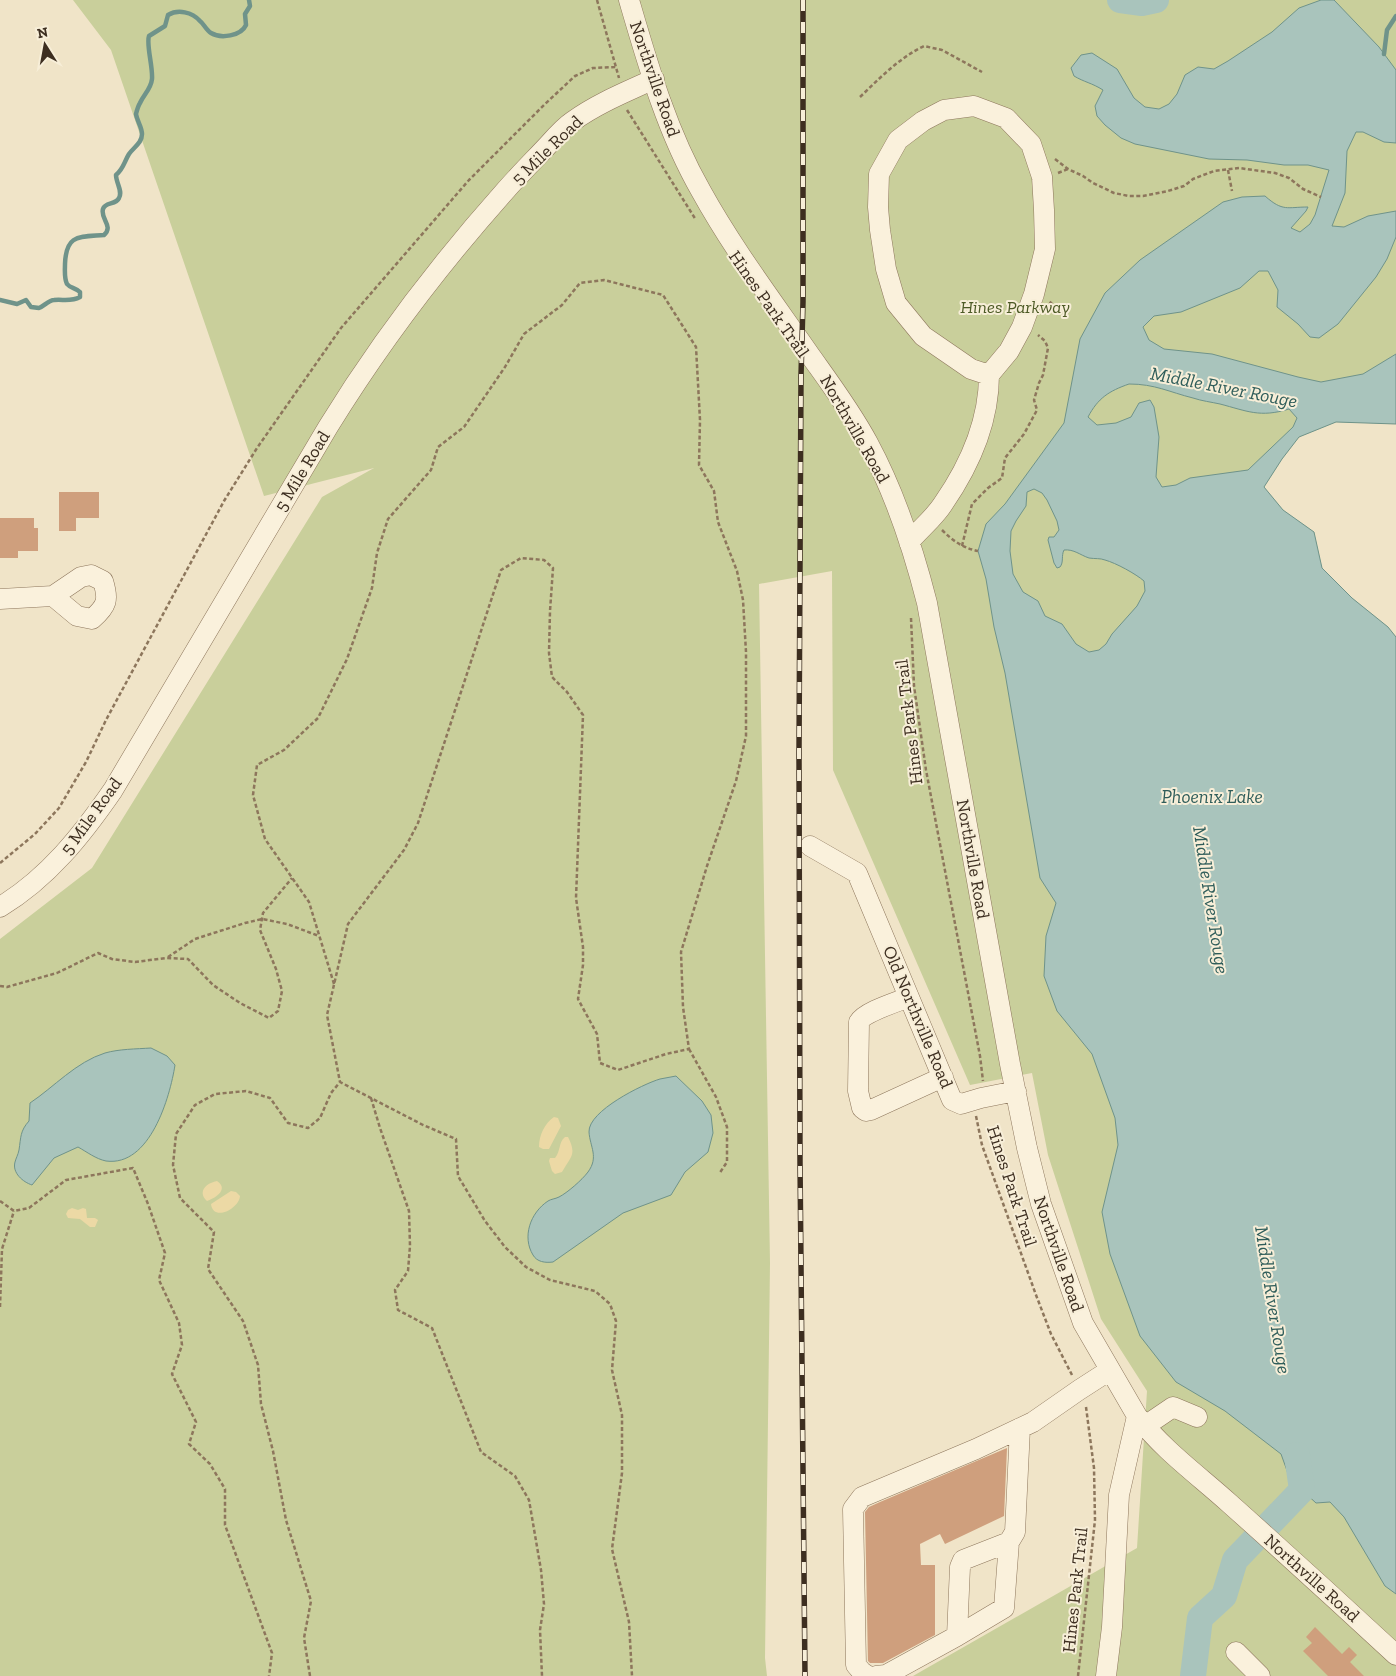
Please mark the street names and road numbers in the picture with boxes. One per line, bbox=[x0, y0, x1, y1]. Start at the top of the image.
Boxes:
street label: Northville Road bbox=[625, 18, 685, 140]
street label: 5 Mile Road bbox=[507, 111, 587, 189]
street label: Hines Park Trail bbox=[724, 246, 814, 362]
street label: Northville Road bbox=[815, 371, 895, 487]
street label: 5 Mile Road bbox=[269, 427, 335, 515]
street label: Hines Park Trail bbox=[890, 658, 928, 786]
street label: 5 Mile Road bbox=[56, 773, 126, 859]
street label: Northville Road bbox=[952, 797, 994, 921]
street label: Old Northville Road bbox=[878, 942, 958, 1092]
street label: Hines Park Trail bbox=[982, 1123, 1042, 1249]
street label: Northville Road bbox=[1029, 1193, 1089, 1315]
street label: Hines Park Trail bbox=[1057, 1526, 1093, 1654]
street label: Northville Road bbox=[1260, 1529, 1364, 1627]

